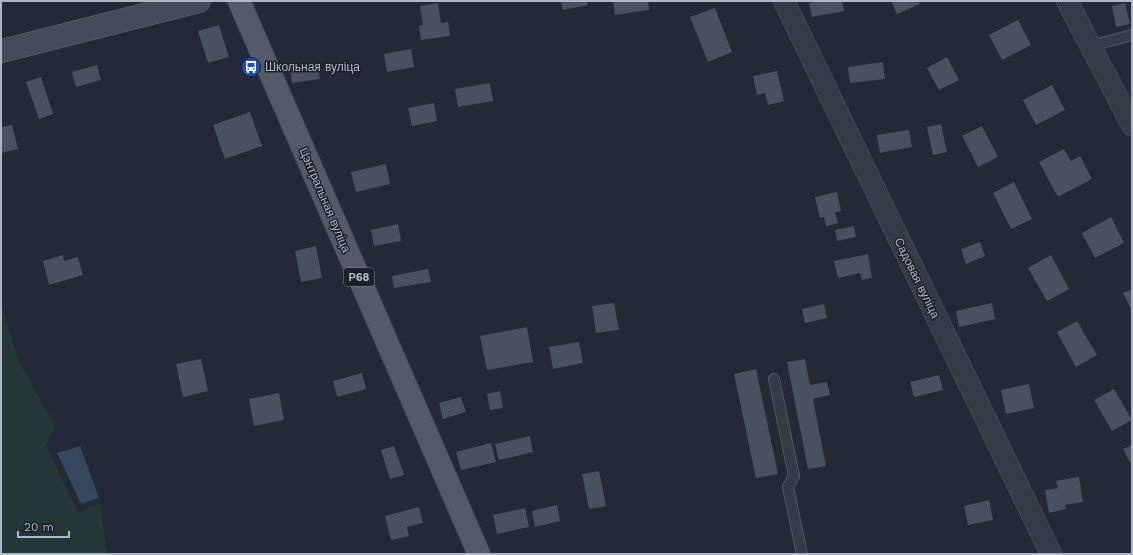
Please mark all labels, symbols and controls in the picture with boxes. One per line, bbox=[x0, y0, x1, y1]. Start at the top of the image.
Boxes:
bus stop icon: Школьная вуліца bbox=[240, 56, 262, 78]
place label: Школьная вуліца bbox=[265, 60, 360, 74]
street label: Цэнтральная вуліца bbox=[297, 145, 354, 255]
street label: Садовая вуліца bbox=[891, 236, 943, 321]
road number: Р68 bbox=[344, 268, 374, 286]
scale bar bbox=[18, 513, 69, 539]
text: 20 m bbox=[24, 520, 54, 534]

